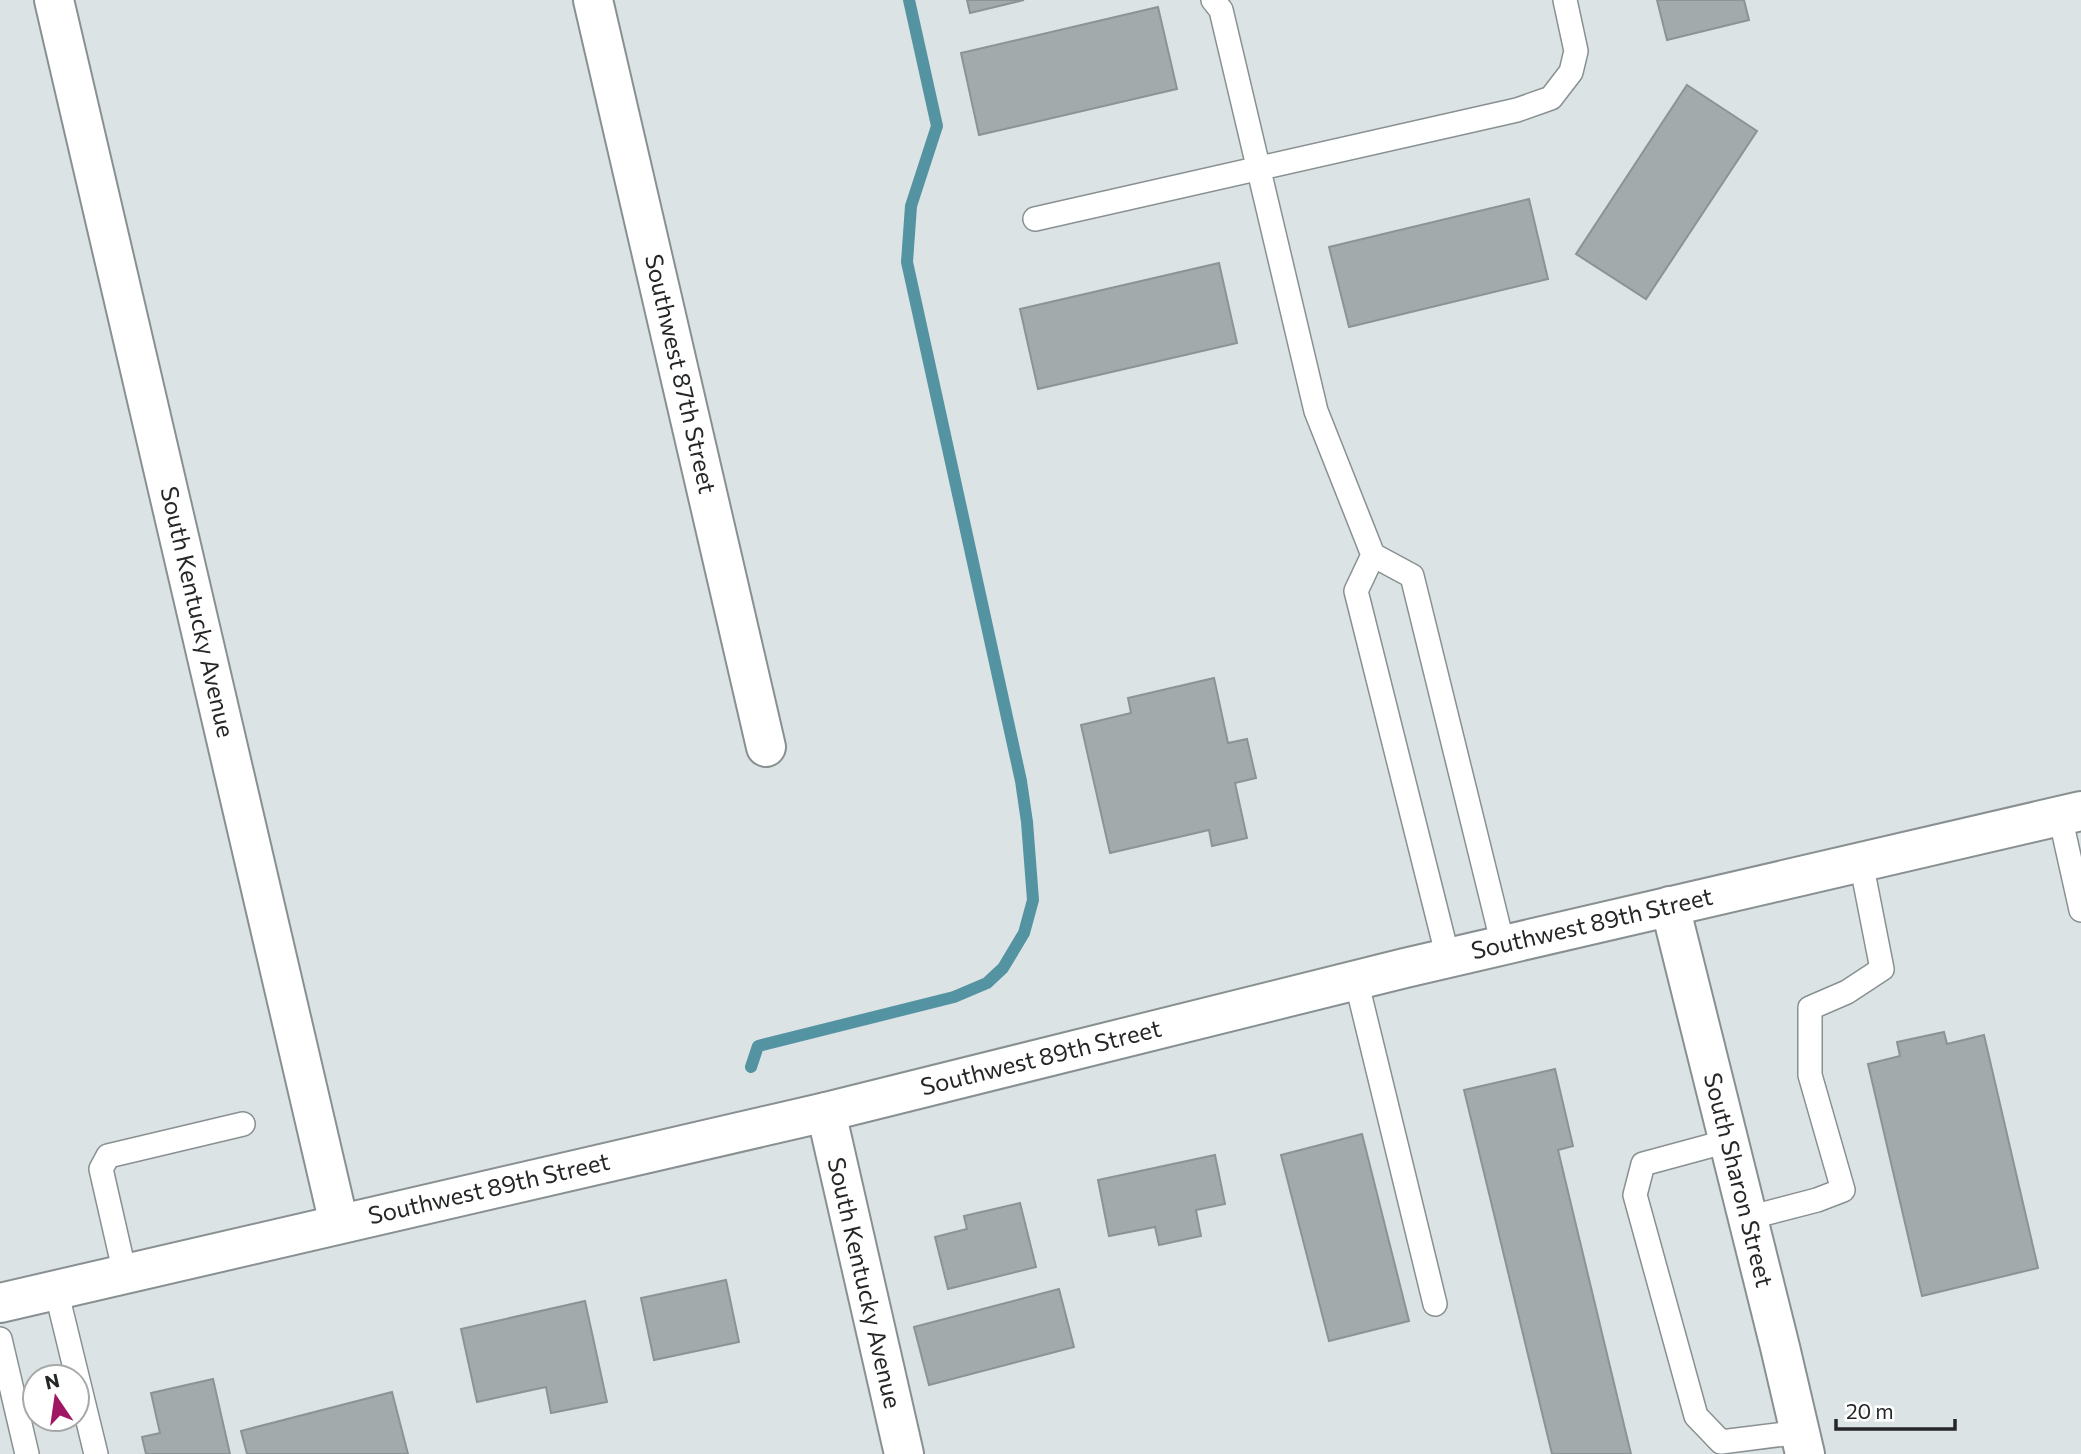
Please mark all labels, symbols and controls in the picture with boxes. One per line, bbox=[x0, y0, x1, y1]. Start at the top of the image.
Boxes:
street label: Southwest 87th Street bbox=[640, 251, 723, 496]
street label: South Kentucky Avenue bbox=[155, 483, 241, 740]
street label: Southwest 89th Street bbox=[1468, 881, 1715, 964]
street label: Southwest 89th Street bbox=[917, 1013, 1164, 1100]
street label: South Sharon Street bbox=[1699, 1069, 1780, 1290]
street label: Southwest 89th Street bbox=[365, 1146, 612, 1229]
street label: South Kentucky Avenue bbox=[822, 1154, 908, 1411]
north arrow bbox=[21, 1363, 91, 1433]
text: N bbox=[43, 1368, 62, 1394]
scale bar bbox=[1836, 1388, 1955, 1432]
text: 20 m bbox=[1846, 1398, 1894, 1423]

